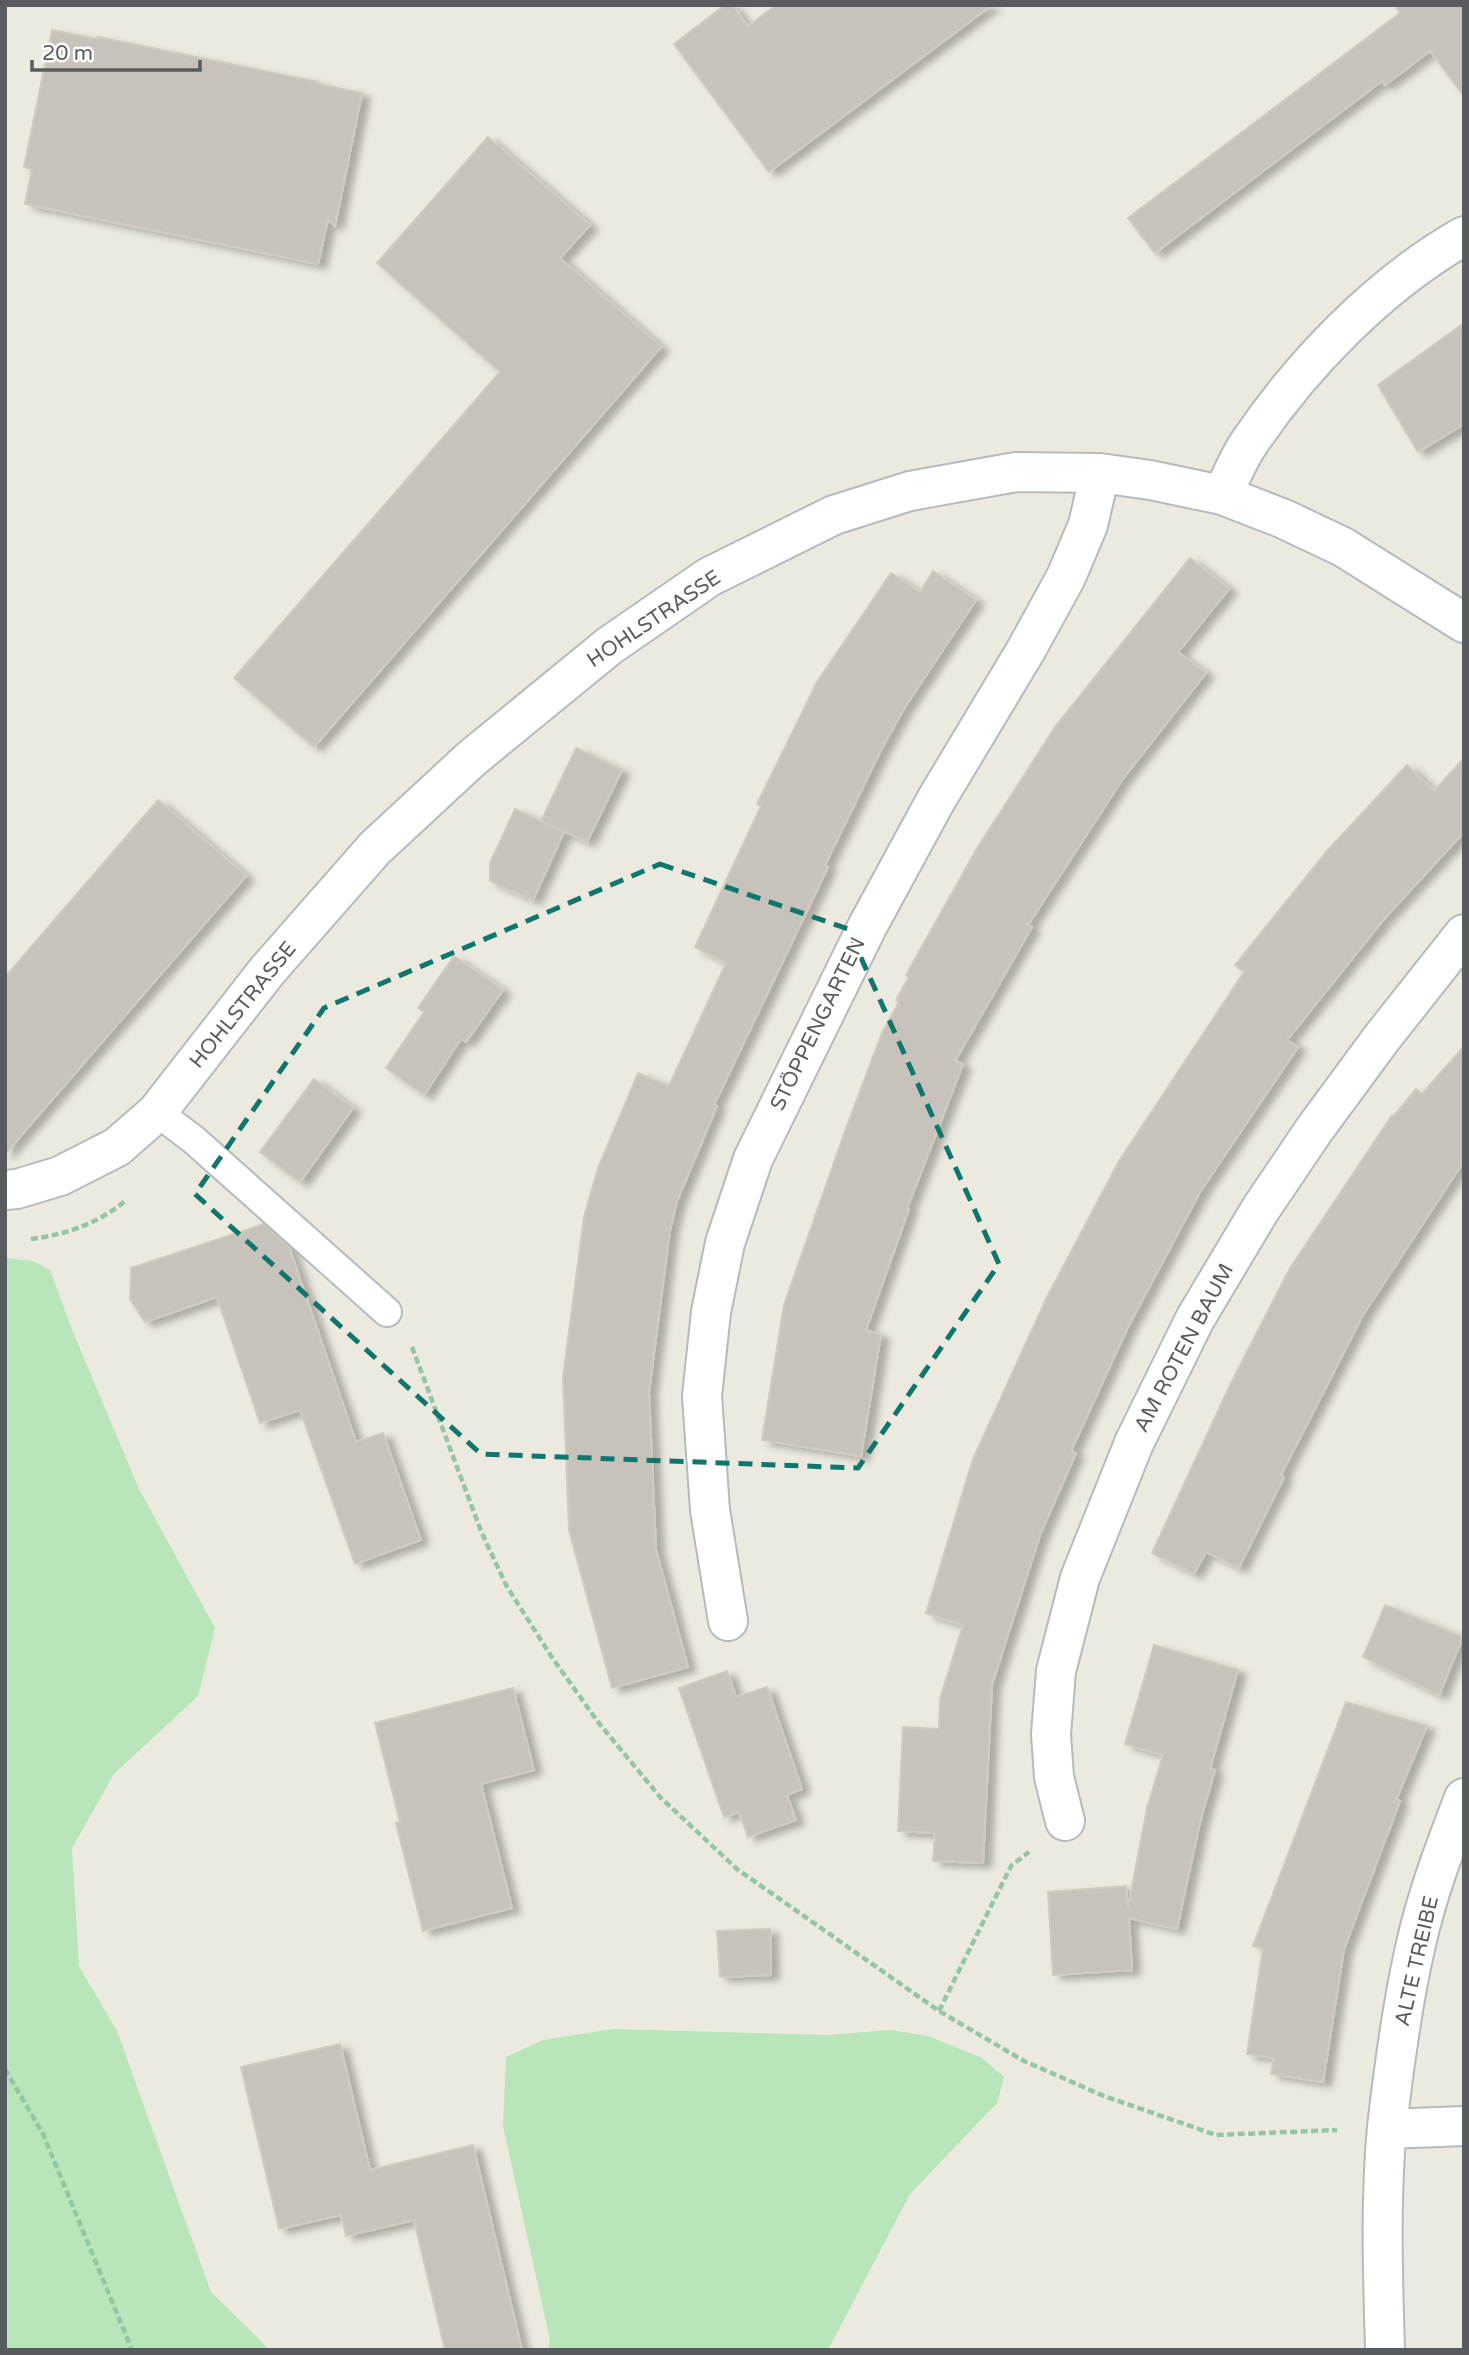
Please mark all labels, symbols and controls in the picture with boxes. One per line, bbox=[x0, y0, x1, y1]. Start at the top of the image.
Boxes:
scale bar bbox=[32, 28, 200, 72]
text: 20 m bbox=[42, 41, 93, 66]
street label: HOHLSTRASSE bbox=[582, 565, 726, 673]
street label: STÖPPENGARTEN bbox=[765, 933, 871, 1115]
street label: HOHLSTRASSE bbox=[184, 937, 302, 1073]
street label: AM ROTEN BAUM bbox=[1129, 1259, 1239, 1437]
street label: ALTE TREIBE bbox=[1390, 1893, 1444, 2029]

